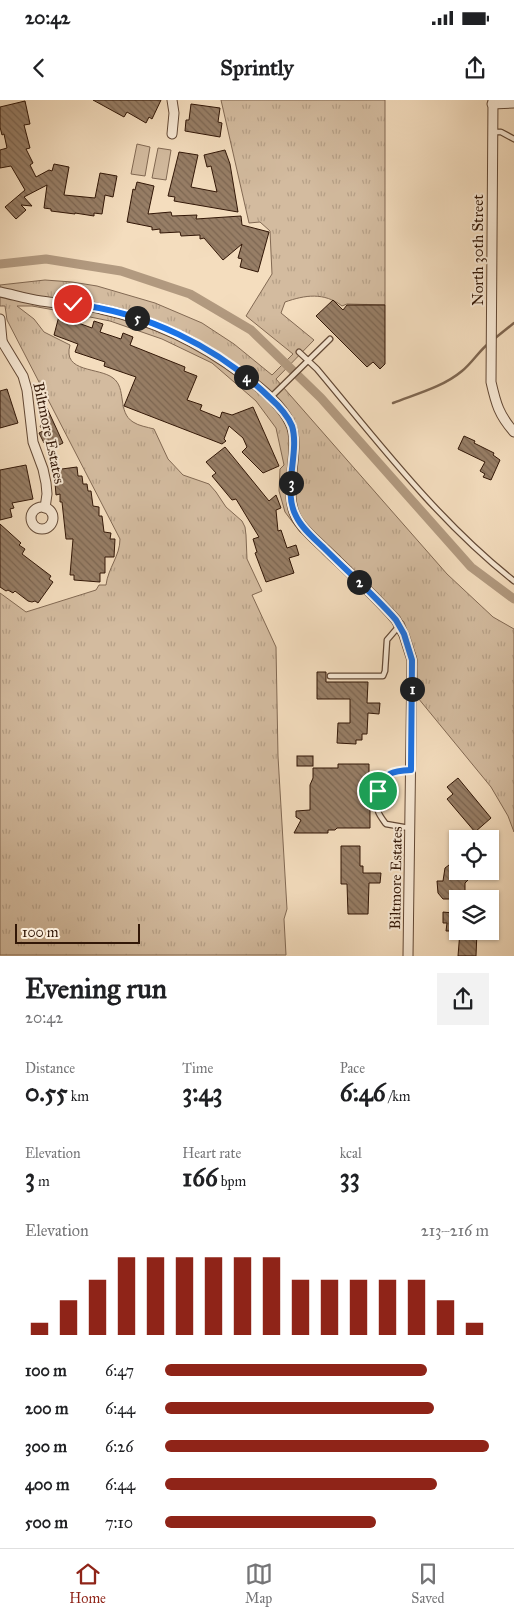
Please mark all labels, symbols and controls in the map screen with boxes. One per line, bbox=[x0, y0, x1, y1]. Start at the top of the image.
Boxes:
text: 20:42 bbox=[25, 6, 70, 29]
icon: back bbox=[25, 54, 53, 82]
text: Sprintly bbox=[220, 54, 294, 81]
icon: share bbox=[461, 54, 489, 82]
street label: North 30th Street bbox=[469, 194, 487, 306]
pin bbox=[52, 283, 94, 325]
icon: check bbox=[59, 290, 87, 318]
pin: 5 bbox=[124, 306, 150, 330]
text: 5 bbox=[134, 310, 141, 327]
pin: 4 bbox=[234, 364, 258, 390]
text: 4 bbox=[243, 369, 250, 386]
street label: Biltmore Estates bbox=[29, 381, 69, 485]
pin: 3 bbox=[278, 470, 304, 496]
text: 3 bbox=[289, 475, 294, 492]
pin: 2 bbox=[346, 570, 372, 594]
text: 2 bbox=[356, 574, 363, 591]
pin: 1 bbox=[400, 676, 424, 702]
text: 1 bbox=[410, 681, 415, 698]
pin bbox=[357, 770, 399, 812]
icon: arrive bbox=[364, 777, 392, 805]
street label: Biltmore Estates bbox=[386, 826, 406, 930]
map controls bbox=[449, 830, 499, 940]
button: locate bbox=[449, 830, 499, 880]
button: layers bbox=[449, 890, 499, 940]
scale bar bbox=[15, 921, 140, 944]
text: 100 m bbox=[22, 924, 59, 941]
text: Evening run bbox=[25, 971, 167, 1006]
button: share bbox=[437, 973, 489, 1025]
text: 20:42 bbox=[25, 1008, 63, 1027]
text: Distance bbox=[25, 1060, 75, 1077]
text: Time bbox=[182, 1060, 213, 1077]
text: Pace bbox=[340, 1060, 365, 1077]
text: 0.55 bbox=[25, 1077, 68, 1108]
text: 3:43 bbox=[182, 1077, 223, 1108]
text: 6:46 bbox=[340, 1077, 386, 1108]
text: km bbox=[68, 1088, 89, 1105]
text: /km bbox=[386, 1088, 411, 1105]
text: Elevation bbox=[25, 1145, 81, 1162]
text: Heart rate bbox=[182, 1145, 241, 1162]
text: kcal bbox=[340, 1145, 362, 1162]
text: 3 bbox=[25, 1162, 35, 1193]
text: 166 bbox=[182, 1162, 218, 1193]
text: 33 bbox=[340, 1162, 360, 1193]
text: m bbox=[35, 1173, 50, 1190]
text: bpm bbox=[218, 1173, 246, 1190]
text: Elevation bbox=[25, 1221, 89, 1240]
text: 213–216 m bbox=[421, 1221, 489, 1240]
text: 100 m bbox=[25, 1361, 67, 1380]
text: 6:47 bbox=[105, 1361, 134, 1380]
text: 200 m bbox=[25, 1399, 68, 1418]
text: 6:44 bbox=[105, 1399, 135, 1418]
text: 300 m bbox=[25, 1437, 67, 1456]
text: 6:26 bbox=[105, 1437, 133, 1456]
text: 400 m bbox=[25, 1475, 69, 1494]
text: 6:44 bbox=[105, 1475, 135, 1494]
text: 500 m bbox=[25, 1513, 68, 1532]
text: 7:10 bbox=[105, 1513, 133, 1532]
tab: Home bbox=[69, 1560, 106, 1607]
tab: Map bbox=[245, 1560, 273, 1607]
tab: Saved bbox=[411, 1560, 445, 1607]

